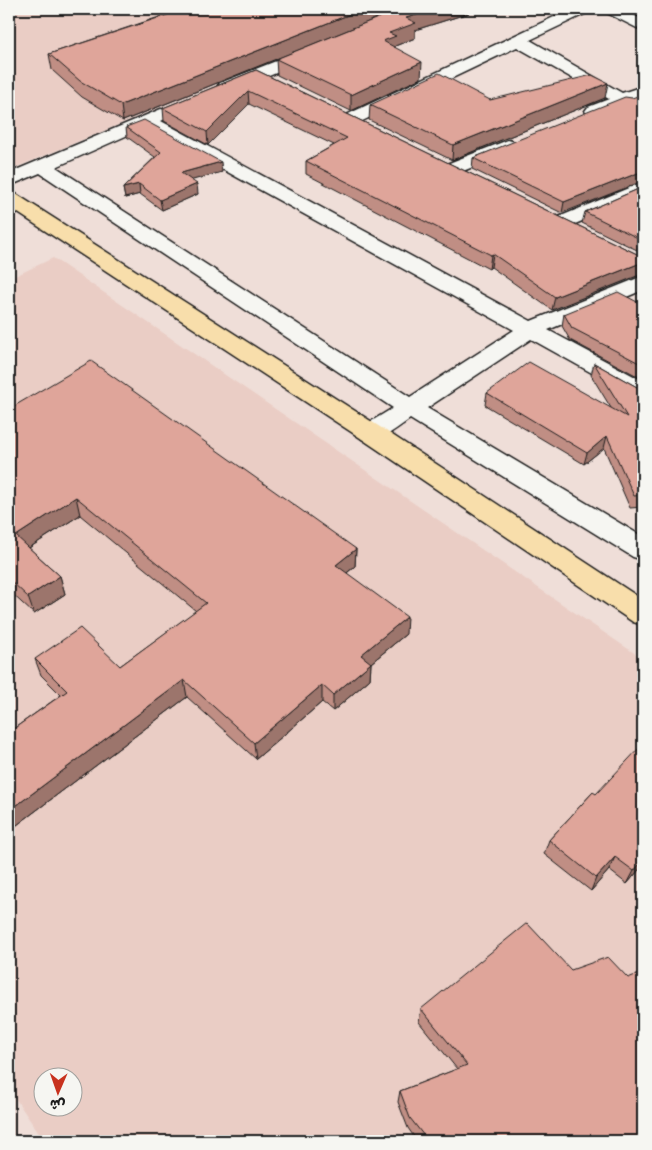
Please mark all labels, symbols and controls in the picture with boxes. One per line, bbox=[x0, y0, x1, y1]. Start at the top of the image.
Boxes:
north arrow bbox=[32, 1068, 82, 1118]
text: ش bbox=[50, 1096, 66, 1113]

